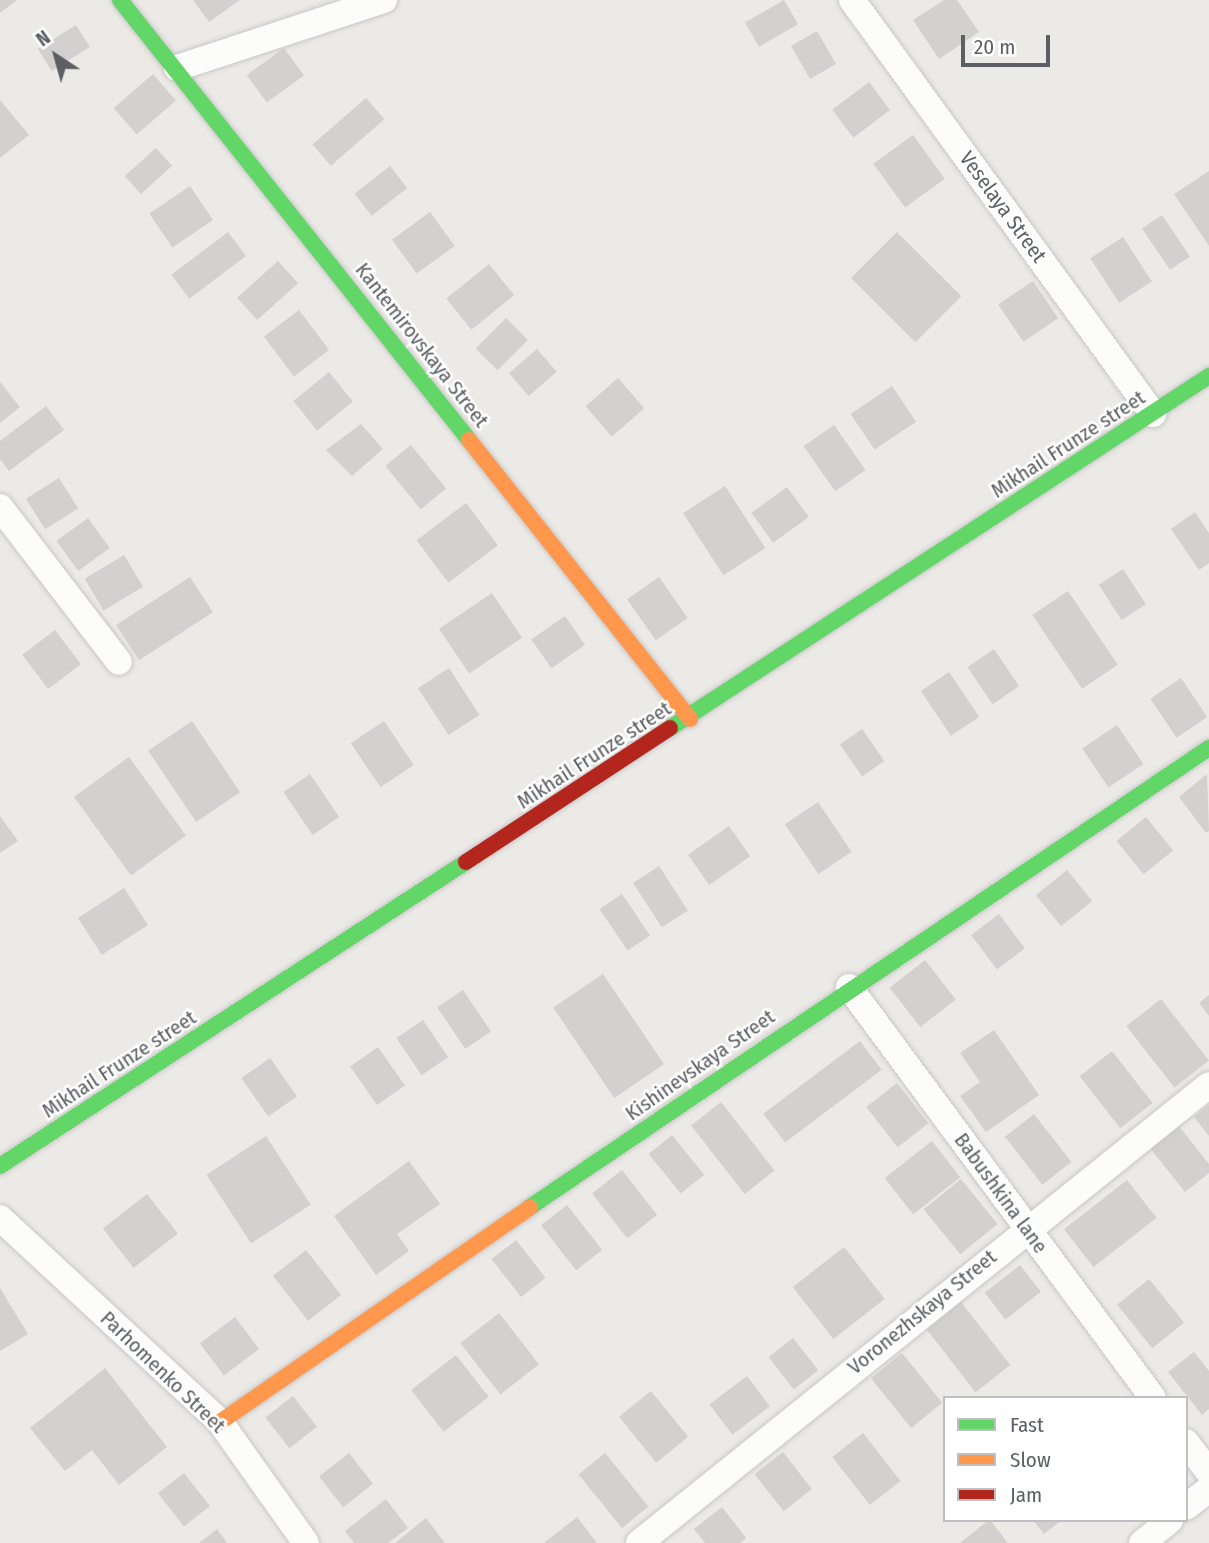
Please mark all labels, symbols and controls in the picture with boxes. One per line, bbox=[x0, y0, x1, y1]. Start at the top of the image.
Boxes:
north arrow bbox=[21, 21, 91, 91]
scale bar bbox=[964, 21, 1053, 65]
text: N bbox=[32, 26, 55, 51]
text: 20 m bbox=[974, 34, 1015, 60]
street label: Veselaya Street bbox=[954, 147, 1052, 267]
street label: Kantemirovskaya Street bbox=[350, 258, 494, 432]
street label: Mikhail Frunze street bbox=[986, 385, 1150, 503]
street label: Mikhail Frunze street bbox=[512, 696, 676, 814]
street label: Kishinevskaya Street bbox=[620, 1004, 780, 1126]
street label: Mikhail Frunze street bbox=[37, 1005, 201, 1123]
street label: Babushkina lane bbox=[949, 1128, 1053, 1258]
street label: Voronezhskaya Street bbox=[843, 1244, 1001, 1380]
street label: Parhomenko Street bbox=[95, 1306, 231, 1438]
legend bbox=[943, 1396, 1188, 1522]
text: Fast bbox=[1010, 1412, 1044, 1438]
text: Slow bbox=[1010, 1447, 1051, 1473]
text: Jam bbox=[1010, 1482, 1042, 1508]

